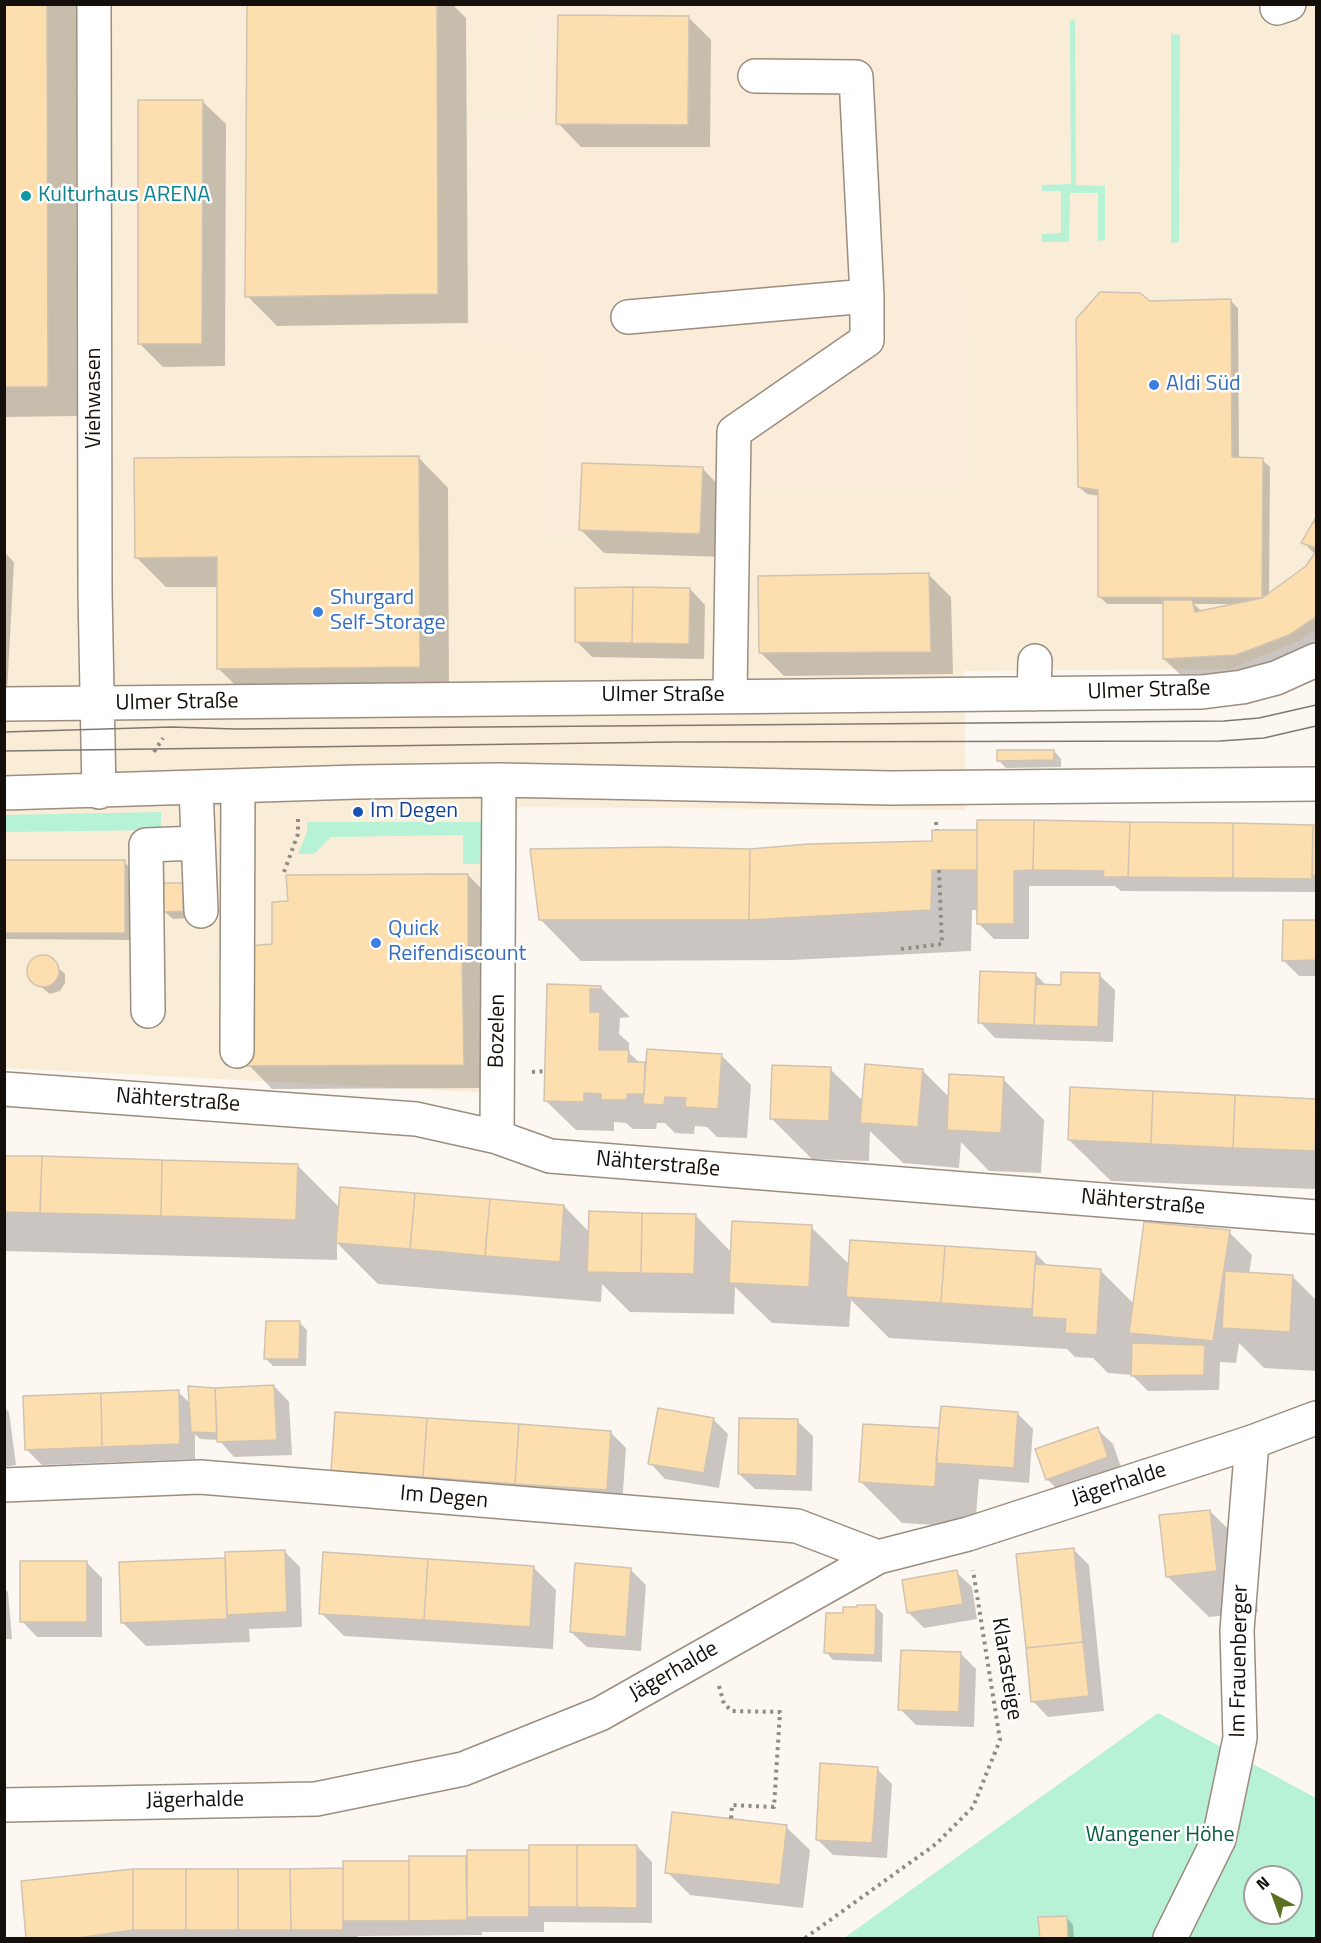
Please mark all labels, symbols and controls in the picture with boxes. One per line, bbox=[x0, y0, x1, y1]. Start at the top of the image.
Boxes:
place label: Kulturhaus ARENA bbox=[38, 183, 210, 209]
marker: Kulturhaus ARENA bbox=[19, 189, 33, 203]
street label: Viehwasen bbox=[82, 347, 108, 449]
place label: Aldi Süd bbox=[1166, 372, 1241, 398]
marker: Aldi Süd bbox=[1147, 378, 1161, 392]
place label: Shurgard Self-Storage bbox=[330, 586, 446, 638]
marker: Shurgard Self-Storage bbox=[311, 605, 325, 619]
street label: Ulmer Straße bbox=[1087, 676, 1211, 706]
street label: Ulmer Straße bbox=[601, 683, 725, 709]
street label: Ulmer Straße bbox=[115, 689, 239, 717]
place label: Im Degen bbox=[370, 799, 458, 825]
marker: Im Degen bbox=[351, 805, 365, 819]
place label: Quick Reifendiscount bbox=[388, 917, 526, 968]
marker: Quick Reifendiscount bbox=[369, 936, 383, 950]
street label: Bozelen bbox=[484, 994, 512, 1068]
street label: Nähterstraße bbox=[115, 1083, 241, 1119]
street label: Nähterstraße bbox=[595, 1146, 721, 1184]
street label: Nähterstraße bbox=[1080, 1184, 1206, 1222]
street label: Jägerhalde bbox=[1068, 1457, 1170, 1513]
street label: Im Degen bbox=[399, 1481, 489, 1515]
street label: Im Frauenberger bbox=[1225, 1584, 1255, 1738]
street label: Klarasteige bbox=[985, 1616, 1027, 1722]
street label: Jägerhalde bbox=[625, 1636, 723, 1708]
street label: Jägerhalde bbox=[146, 1787, 244, 1815]
park label: Wangener Höhe bbox=[1085, 1823, 1235, 1849]
north arrow bbox=[1243, 1865, 1303, 1925]
text: N bbox=[1250, 1870, 1275, 1896]

